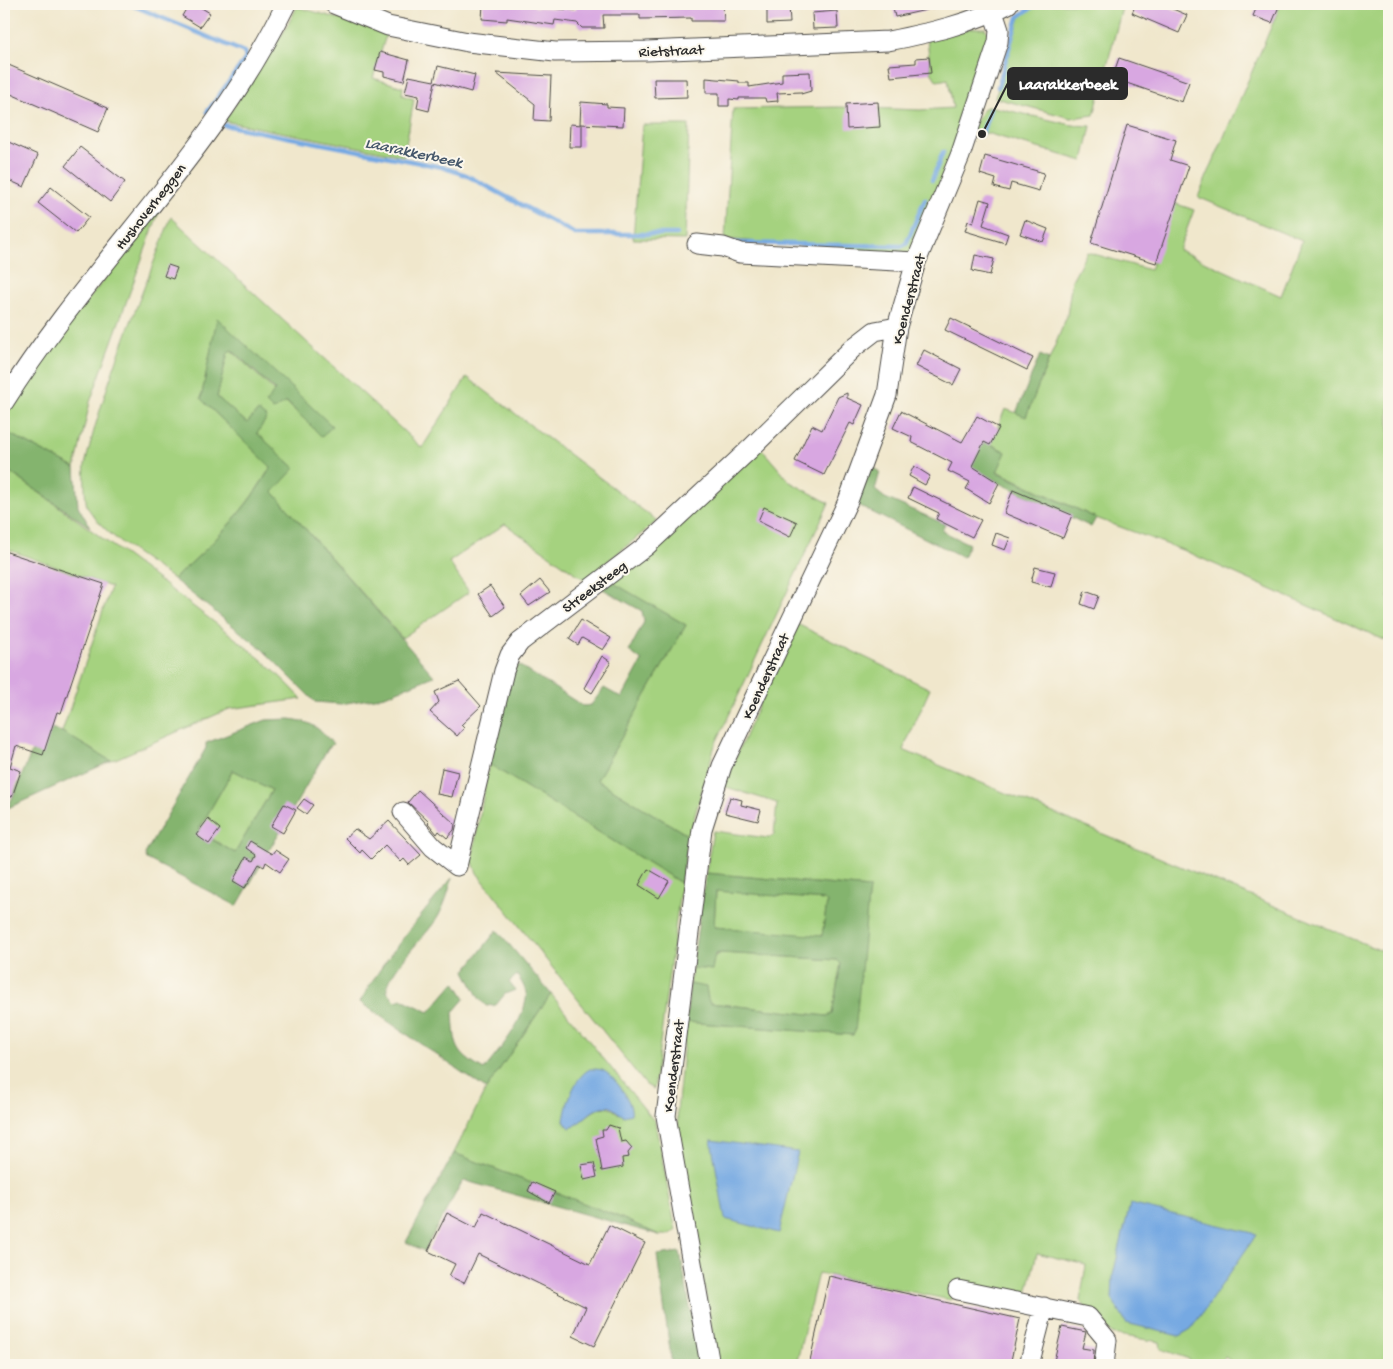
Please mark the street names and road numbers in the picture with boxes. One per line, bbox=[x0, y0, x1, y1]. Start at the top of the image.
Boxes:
street label: Rietstraat bbox=[638, 42, 706, 62]
street label: Hushoverheggen bbox=[112, 161, 191, 254]
street label: Koenderstraat bbox=[889, 251, 931, 347]
street label: Streeksteeg bbox=[559, 557, 631, 618]
street label: Koenderstraat bbox=[739, 629, 795, 723]
street label: Koenderstraat bbox=[660, 1017, 690, 1113]

